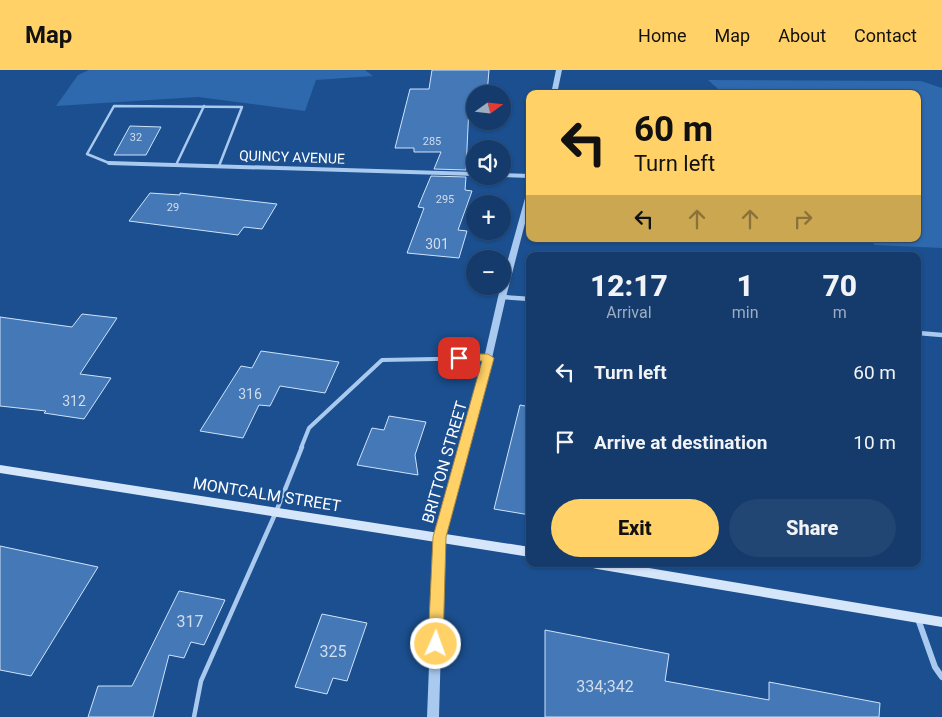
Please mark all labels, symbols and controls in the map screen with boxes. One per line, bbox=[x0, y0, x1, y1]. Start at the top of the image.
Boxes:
text: Map bbox=[25, 21, 72, 49]
text: Home bbox=[638, 25, 687, 46]
text: Map bbox=[715, 25, 750, 46]
text: About bbox=[778, 25, 826, 46]
text: Contact bbox=[854, 25, 917, 46]
north arrow bbox=[466, 85, 511, 130]
map controls bbox=[466, 85, 511, 295]
text: 60 m bbox=[634, 109, 713, 150]
icon: left bbox=[551, 110, 616, 175]
house number: 32 bbox=[130, 131, 142, 144]
house number: 285 bbox=[423, 135, 441, 148]
button: sound bbox=[466, 140, 511, 185]
street label: QUINCY AVENUE bbox=[239, 147, 345, 167]
text: Turn left bbox=[634, 151, 715, 176]
house number: 295 bbox=[436, 193, 454, 206]
button: + bbox=[466, 195, 511, 240]
house number: 29 bbox=[167, 201, 179, 214]
icon: left bbox=[630, 205, 658, 233]
icon: ahead bbox=[683, 205, 711, 233]
icon: ahead bbox=[736, 205, 764, 233]
icon: right bbox=[789, 205, 817, 233]
house number: 301 bbox=[425, 236, 449, 252]
button: − bbox=[466, 250, 511, 295]
text: 12:17 bbox=[590, 268, 668, 303]
text: 1 bbox=[737, 268, 754, 303]
text: 70 bbox=[822, 268, 857, 303]
text: Arrival bbox=[606, 303, 652, 322]
text: min bbox=[732, 303, 759, 322]
text: m bbox=[833, 303, 847, 322]
pin bbox=[438, 337, 480, 379]
icon: arrive bbox=[445, 344, 473, 372]
icon: left bbox=[551, 358, 579, 386]
text: Turn left bbox=[594, 361, 667, 384]
text: 60 m bbox=[853, 361, 896, 384]
house number: 316 bbox=[238, 386, 262, 402]
house number: 312 bbox=[62, 393, 86, 409]
street label: BRITTON STREET bbox=[418, 398, 471, 525]
icon: arrive bbox=[551, 428, 579, 456]
text: Arrive at destination bbox=[594, 431, 767, 454]
text: 10 m bbox=[853, 431, 896, 454]
street label: MONTCALM STREET bbox=[192, 473, 343, 516]
button: Exit bbox=[551, 499, 719, 557]
button: Share bbox=[729, 499, 896, 557]
house number: 317 bbox=[177, 612, 203, 631]
position arrow bbox=[409, 617, 461, 669]
house number: 325 bbox=[320, 642, 346, 661]
house number: 334;342 bbox=[576, 677, 634, 696]

